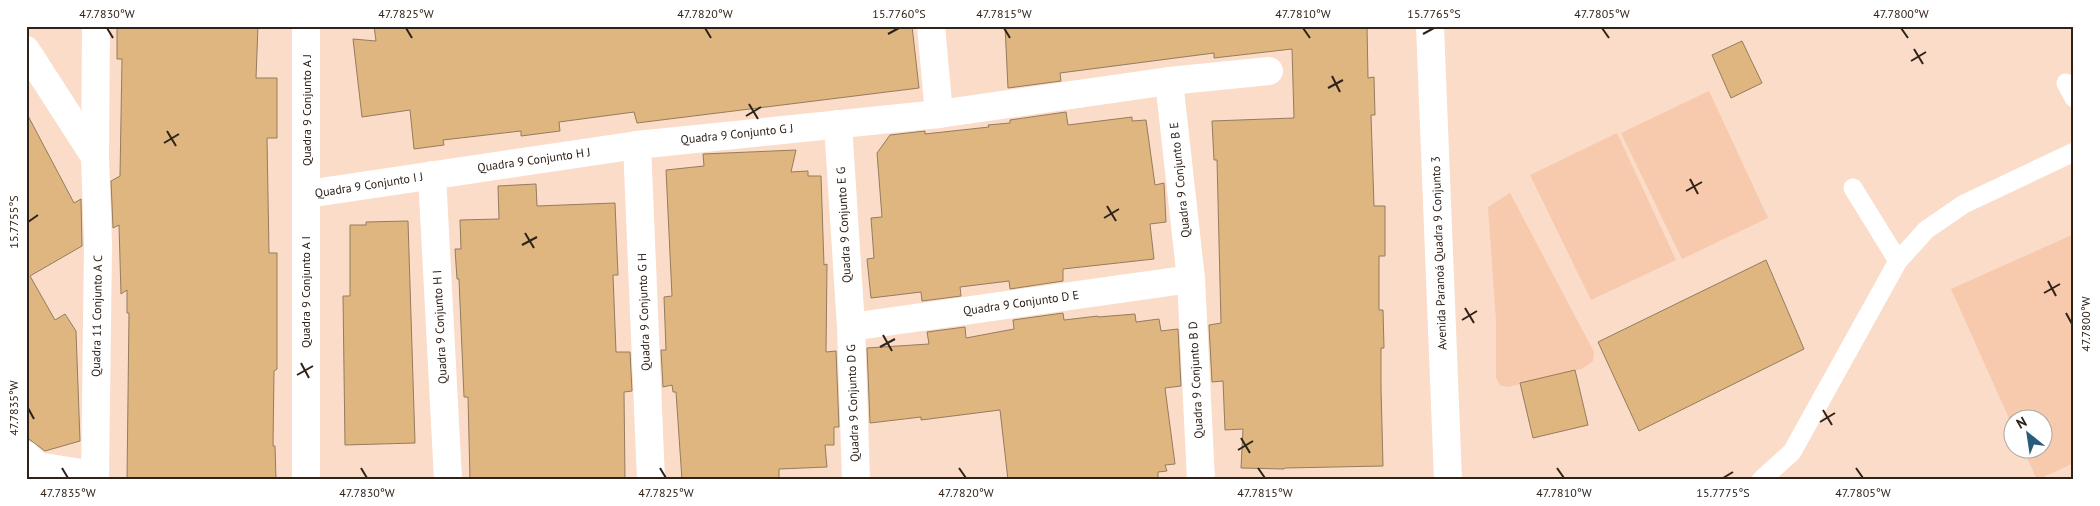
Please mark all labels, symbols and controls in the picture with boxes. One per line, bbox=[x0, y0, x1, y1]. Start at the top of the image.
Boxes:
text: 47.7830°W bbox=[79, 6, 135, 21]
text: 47.7825°W bbox=[378, 6, 434, 21]
text: 47.7820°W bbox=[677, 6, 733, 21]
text: 15.7760°S bbox=[872, 6, 926, 21]
text: 47.7815°W bbox=[976, 6, 1032, 21]
text: 47.7810°W bbox=[1275, 6, 1331, 21]
text: 15.7765°S bbox=[1407, 6, 1461, 21]
text: 47.7805°W bbox=[1574, 6, 1630, 21]
text: 47.7800°W bbox=[1873, 6, 1929, 21]
street label: Quadra 9 Conjunto A J bbox=[299, 54, 314, 166]
street label: Quadra 9 Conjunto G J bbox=[680, 120, 794, 147]
street label: Quadra 9 Conjunto B E bbox=[1166, 122, 1193, 238]
street label: Quadra 9 Conjunto H J bbox=[476, 144, 591, 175]
street label: Avenida Paranoá Quadra 9 Conjunto 3 bbox=[1428, 156, 1449, 350]
street label: Quadra 9 Conjunto E G bbox=[833, 167, 854, 283]
street label: Quadra 9 Conjunto I J bbox=[314, 169, 424, 200]
text: 15.7755°S bbox=[6, 195, 21, 249]
street label: Quadra 9 Conjunto A I bbox=[298, 236, 313, 348]
street label: Quadra 9 Conjunto G H bbox=[634, 253, 653, 371]
street label: Quadra 11 Conjunto A C bbox=[88, 255, 105, 377]
street label: Quadra 9 Conjunto H I bbox=[429, 270, 450, 384]
street label: Quadra 9 Conjunto D E bbox=[962, 287, 1080, 318]
text: 47.7800°W bbox=[2078, 296, 2093, 352]
street label: Quadra 9 Conjunto B D bbox=[1185, 321, 1206, 439]
street label: Quadra 9 Conjunto D G bbox=[843, 344, 862, 462]
text: 47.7835°W bbox=[6, 380, 21, 436]
north arrow bbox=[2002, 408, 2052, 458]
text: N bbox=[2013, 413, 2030, 433]
text: 47.7835°W bbox=[40, 485, 96, 500]
text: 47.7830°W bbox=[339, 485, 395, 500]
text: 47.7825°W bbox=[638, 485, 694, 500]
text: 47.7820°W bbox=[938, 485, 994, 500]
text: 47.7815°W bbox=[1237, 485, 1293, 500]
text: 47.7810°W bbox=[1536, 485, 1592, 500]
text: 15.7775°S bbox=[1696, 485, 1750, 500]
text: 47.7805°W bbox=[1835, 485, 1891, 500]

